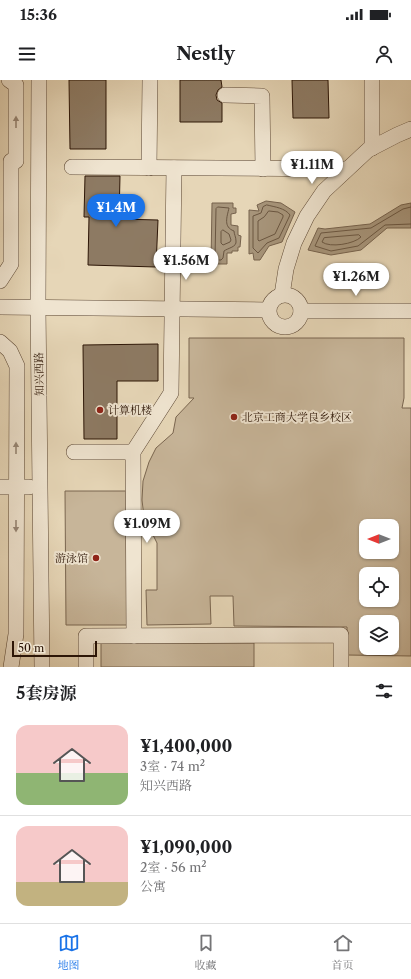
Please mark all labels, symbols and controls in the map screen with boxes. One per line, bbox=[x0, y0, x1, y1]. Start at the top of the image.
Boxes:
text: 15:36 bbox=[20, 5, 57, 24]
icon: menu bbox=[16, 43, 38, 65]
text: Nestly bbox=[176, 43, 235, 65]
icon: person bbox=[373, 43, 395, 65]
one-way arrow bbox=[13, 115, 19, 128]
pin: ¥1.11M bbox=[279, 151, 345, 185]
text: ¥1.11M bbox=[290, 156, 334, 172]
pin: ¥1.4M bbox=[88, 194, 144, 228]
text: ¥1.4M bbox=[96, 199, 136, 215]
pin: ¥1.56M bbox=[153, 247, 219, 281]
text: ¥1.56M bbox=[162, 252, 210, 268]
pin: ¥1.26M bbox=[323, 263, 389, 297]
text: ¥1.26M bbox=[332, 268, 380, 284]
street label: 知兴西路 bbox=[32, 352, 46, 396]
place label: 计算机楼 bbox=[108, 403, 152, 417]
marker: 计算机楼 bbox=[95, 405, 105, 415]
place label: 北京工商大学良乡校区 bbox=[242, 410, 352, 424]
marker: 北京工商大学良乡校区 bbox=[229, 412, 239, 422]
one-way arrow bbox=[13, 441, 19, 454]
pin: ¥1.09M bbox=[114, 510, 180, 544]
text: ¥1.09M bbox=[123, 515, 171, 531]
north arrow bbox=[359, 519, 399, 559]
map controls bbox=[359, 519, 399, 655]
one-way arrow bbox=[13, 520, 19, 533]
place label: 游泳馆 bbox=[55, 551, 88, 565]
marker: 游泳馆 bbox=[91, 553, 101, 563]
button: locate bbox=[359, 567, 399, 607]
button: layers bbox=[359, 615, 399, 655]
scale bar bbox=[12, 639, 97, 658]
text: 50 m bbox=[18, 641, 44, 655]
icon: filters bbox=[373, 680, 395, 702]
text: 5套房源 bbox=[16, 683, 76, 703]
text: ¥1,400,000 bbox=[140, 736, 232, 756]
icon: home bbox=[48, 741, 96, 789]
text: 3室 · 74 m² bbox=[140, 758, 205, 774]
text: 知兴西路 bbox=[140, 777, 192, 793]
text: ¥1,090,000 bbox=[140, 837, 232, 857]
icon: home bbox=[48, 842, 96, 890]
text: 2室 · 56 m² bbox=[140, 859, 207, 875]
text: 公寓 bbox=[140, 878, 166, 894]
tab: 地图 bbox=[58, 932, 80, 972]
tab: 收藏 bbox=[195, 932, 217, 972]
tab: 首页 bbox=[332, 932, 354, 972]

